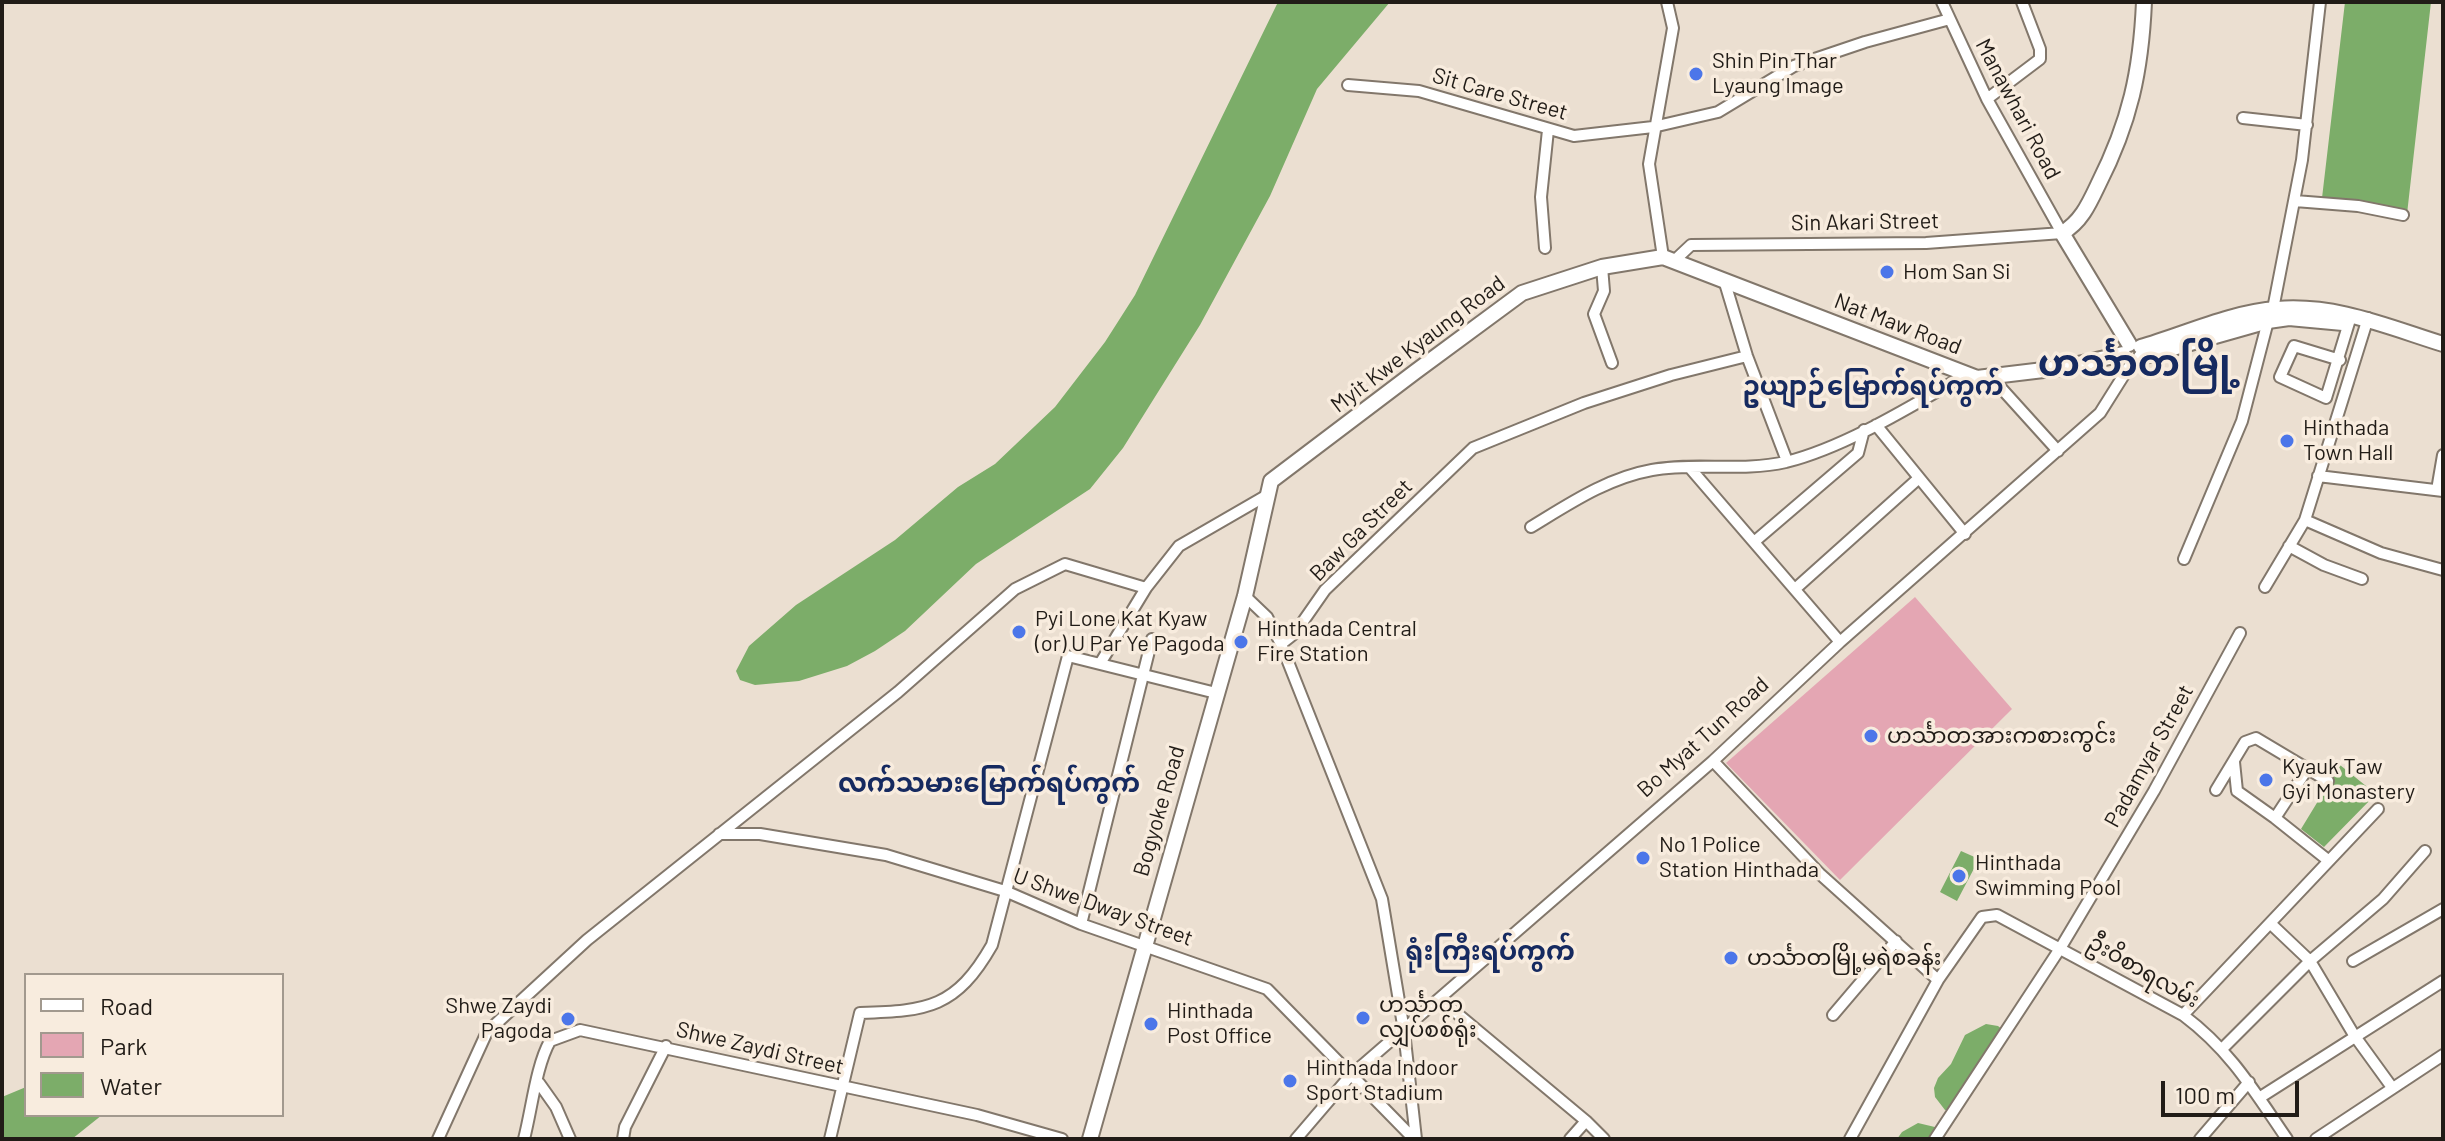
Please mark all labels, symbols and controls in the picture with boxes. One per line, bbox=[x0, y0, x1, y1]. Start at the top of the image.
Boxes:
street label: Manawhari Road bbox=[1970, 34, 2066, 184]
place label: Shin Pin Thar Lyaung Image bbox=[1712, 48, 1844, 100]
street label: Sit Care Street bbox=[1429, 62, 1571, 126]
marker: Shin Pin Thar Lyaung Image bbox=[1687, 65, 1705, 83]
street label: Sin Akari Street bbox=[1791, 208, 1939, 236]
place label: Hom San Si bbox=[1903, 259, 2011, 285]
marker: Hom San Si bbox=[1878, 263, 1896, 281]
street label: Myit Kwe Kyaung Road bbox=[1326, 270, 1510, 418]
street label: Nat Maw Road bbox=[1831, 288, 1965, 360]
district label: ဟင်္သာတမြို့ bbox=[2038, 340, 2240, 386]
district label: ဥယျာဉ်မြောက်ရပ်ကွက် bbox=[1742, 370, 2004, 402]
place label: Hinthada Town Hall bbox=[2303, 415, 2393, 466]
marker: Hinthada Town Hall bbox=[2278, 432, 2296, 450]
street label: Baw Ga Street bbox=[1304, 473, 1418, 587]
place label: Pyi Lone Kat Kyaw (or) U Par Ye Pagoda bbox=[1035, 606, 1225, 658]
place label: Hinthada Central Fire Station bbox=[1257, 616, 1417, 668]
marker: Pyi Lone Kat Kyaw (or) U Par Ye Pagoda bbox=[1010, 623, 1028, 641]
marker: Hinthada Central Fire Station bbox=[1232, 633, 1250, 651]
street label: Bo Myat Tun Road bbox=[1632, 671, 1774, 803]
street label: Padamyar Street bbox=[2099, 680, 2199, 832]
place label: ဟင်္သာတအားကစားကွင်း bbox=[1887, 723, 2116, 749]
marker: ဟင်္သာတအားကစားကွင်း bbox=[1862, 727, 1880, 745]
street label: Bogyoke Road bbox=[1128, 743, 1190, 879]
place label: Kyauk Taw Gyi Monastery bbox=[2282, 754, 2415, 806]
district label: လက်သမားမြောက်ရပ်ကွက် bbox=[838, 767, 1140, 799]
marker: Kyauk Taw Gyi Monastery bbox=[2257, 771, 2275, 789]
place label: No 1 Police Station Hinthada bbox=[1659, 832, 1819, 884]
marker: No 1 Police Station Hinthada bbox=[1634, 849, 1652, 867]
place label: Hinthada Swimming Pool bbox=[1975, 850, 2121, 902]
street label: U Shwe Dway Street bbox=[1009, 862, 1197, 952]
marker: Hinthada Swimming Pool bbox=[1950, 867, 1968, 885]
street label: ဦးဝိစာရလမ်း bbox=[2084, 929, 2204, 1013]
district label: ရုံးကြီးရပ်ကွက် bbox=[1405, 935, 1575, 967]
place label: ဟင်္သာတမြို့မရဲစခန်း bbox=[1747, 945, 1941, 971]
marker: ဟင်္သာတမြို့မရဲစခန်း bbox=[1722, 949, 1740, 967]
legend bbox=[24, 973, 284, 1117]
text: Road bbox=[100, 991, 153, 1020]
place label: ဟင်္သာတ လျှပ်စစ်ရုံး bbox=[1379, 992, 1477, 1044]
place label: Shwe Zaydi Pagoda bbox=[445, 993, 552, 1044]
place label: Hinthada Post Office bbox=[1167, 998, 1272, 1050]
marker: ဟင်္သာတ လျှပ်စစ်ရုံး bbox=[1354, 1009, 1372, 1027]
marker: Shwe Zaydi Pagoda bbox=[559, 1010, 577, 1028]
marker: Hinthada Post Office bbox=[1142, 1015, 1160, 1033]
street label: Shwe Zaydi Street bbox=[674, 1016, 846, 1080]
text: Park bbox=[100, 1031, 147, 1060]
place label: Hinthada Indoor Sport Stadium bbox=[1306, 1055, 1458, 1106]
scale bar bbox=[2165, 1065, 2303, 1115]
text: Water bbox=[100, 1071, 162, 1100]
marker: Hinthada Indoor Sport Stadium bbox=[1281, 1072, 1299, 1090]
text: 100 m bbox=[2175, 1080, 2235, 1109]

